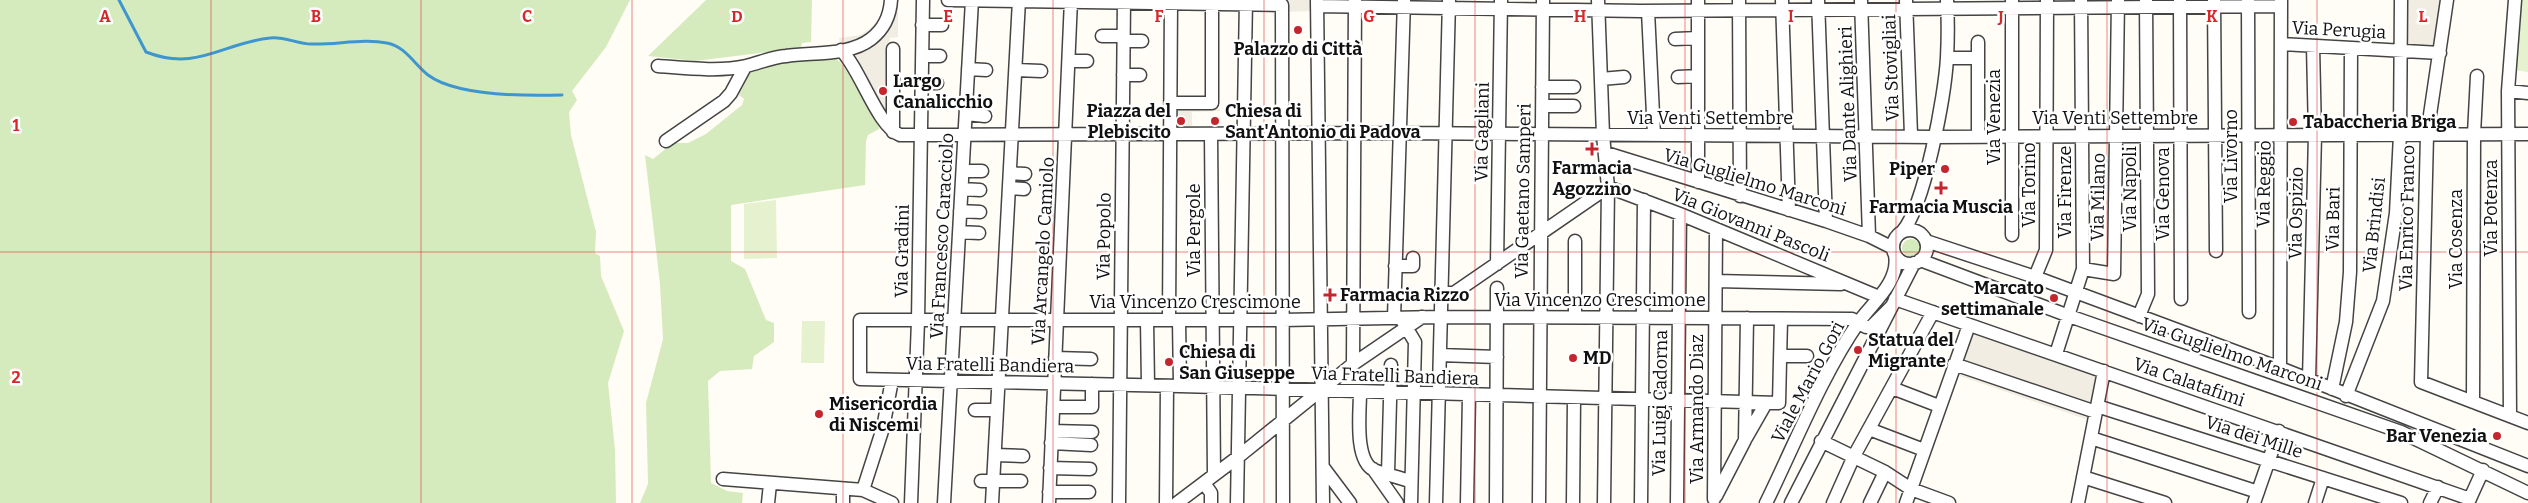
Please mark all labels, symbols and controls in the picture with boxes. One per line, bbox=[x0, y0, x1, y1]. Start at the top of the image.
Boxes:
text: A bbox=[99, 7, 111, 26]
text: B bbox=[311, 7, 321, 26]
text: C bbox=[522, 7, 532, 26]
text: D bbox=[731, 7, 743, 26]
text: E bbox=[943, 7, 953, 26]
text: F bbox=[1155, 7, 1164, 26]
text: G bbox=[1363, 7, 1375, 26]
text: H bbox=[1574, 7, 1587, 26]
text: I bbox=[1788, 7, 1794, 26]
text: J bbox=[1997, 7, 2004, 26]
text: K bbox=[2206, 7, 2218, 26]
text: L bbox=[2419, 7, 2428, 26]
street label: Via Stovigliai bbox=[1878, 14, 1904, 122]
street label: Via Perugia bbox=[2291, 17, 2387, 43]
marker: Palazzo di Città bbox=[1292, 24, 1304, 36]
street label: Via Dante Alighieri bbox=[1834, 26, 1862, 182]
place label: Palazzo di Città bbox=[1234, 38, 1362, 60]
street label: Via Venezia bbox=[1983, 69, 2005, 165]
place label: Largo Canalicchio bbox=[893, 70, 993, 113]
street label: Via Gagliani bbox=[1470, 82, 1494, 182]
marker: Largo Canalicchio bbox=[877, 85, 889, 97]
place label: Piazza del Plebiscito bbox=[1087, 100, 1171, 143]
place label: Chiesa di Sant'Antonio di Padova bbox=[1225, 100, 1421, 143]
street label: Via Gaetano Samperi bbox=[1510, 103, 1536, 279]
street label: Via Venti Settembre bbox=[1627, 107, 1793, 129]
street label: Via Venti Settembre bbox=[2032, 107, 2198, 129]
street label: Via Livorno bbox=[2220, 109, 2242, 203]
place label: Tabaccheria Briga bbox=[2303, 111, 2456, 133]
marker: Piazza del Plebiscito bbox=[1175, 115, 1187, 127]
marker: Chiesa di Sant'Antonio di Padova bbox=[1209, 115, 1221, 127]
text: 1 bbox=[13, 116, 20, 135]
marker: Tabaccheria Briga bbox=[2287, 116, 2299, 128]
street label: Via Francesco Caracciolo bbox=[926, 132, 958, 340]
street label: Via Reggio bbox=[2252, 140, 2276, 228]
street label: Via Torino bbox=[2018, 142, 2040, 228]
marker: Farmacia Agozzino bbox=[1586, 143, 1598, 155]
street label: Via Guglielmo Marconi bbox=[1661, 144, 1849, 220]
street label: Via Enrico Franco bbox=[2395, 145, 2419, 291]
street label: Via Firenze bbox=[2054, 146, 2076, 238]
street label: Via Napoli bbox=[2119, 146, 2141, 232]
street label: Via Genova bbox=[2152, 147, 2174, 241]
street label: Via Milano bbox=[2086, 153, 2110, 241]
street label: Via Arcangelo Camiolo bbox=[1027, 156, 1059, 346]
place label: Farmacia Agozzino bbox=[1552, 157, 1632, 200]
place label: Piper bbox=[1889, 158, 1936, 180]
street label: Via Potenza bbox=[2480, 159, 2502, 257]
marker: Piper bbox=[1939, 163, 1951, 175]
street label: Via Ospizio bbox=[2284, 167, 2308, 259]
street label: Via Brindisi bbox=[2358, 176, 2390, 274]
marker: Farmacia Muscia bbox=[1935, 182, 1947, 194]
street label: Via Pergole bbox=[1183, 183, 1205, 277]
street label: Via Giovanni Pascoli bbox=[1669, 183, 1833, 267]
street label: Via Bari bbox=[2321, 187, 2345, 251]
street label: Via Cosenza bbox=[2445, 189, 2467, 289]
street label: Via Popolo bbox=[1092, 192, 1116, 280]
place label: Farmacia Muscia bbox=[1869, 196, 2013, 218]
street label: Via Gradini bbox=[890, 204, 914, 298]
place label: Marcato settimanale bbox=[1941, 277, 2044, 320]
place label: Farmacia Rizzo bbox=[1340, 284, 1469, 306]
marker: Farmacia Rizzo bbox=[1324, 289, 1336, 301]
street label: Via Vincenzo Crescimone bbox=[1494, 289, 1706, 311]
street label: Via Vincenzo Crescimone bbox=[1089, 291, 1301, 313]
marker: Marcato settimanale bbox=[2048, 292, 2060, 304]
street label: Via Guglielmo Marconi bbox=[2139, 313, 2325, 395]
street label: Viale Mario Gori bbox=[1767, 317, 1849, 447]
place label: Statua del Migrante bbox=[1868, 329, 1954, 372]
street label: Via Luigi Cadorna bbox=[1648, 330, 1672, 476]
street label: Via Armando Diaz bbox=[1686, 334, 1708, 484]
place label: Chiesa di San Giuseppe bbox=[1179, 341, 1295, 384]
marker: Statua del Migrante bbox=[1852, 344, 1864, 356]
place label: MD bbox=[1583, 347, 1612, 369]
marker: MD bbox=[1567, 352, 1579, 364]
street label: Via Fratelli Bandiera bbox=[906, 353, 1074, 377]
street label: Via Calatafimi bbox=[2130, 353, 2248, 411]
marker: Chiesa di San Giuseppe bbox=[1163, 356, 1175, 368]
street label: Via Fratelli Bandiera bbox=[1311, 362, 1480, 390]
text: 2 bbox=[11, 368, 21, 387]
place label: Misericordia di Niscemi bbox=[829, 393, 937, 436]
marker: Misericordia di Niscemi bbox=[813, 408, 825, 420]
street label: Via dei Mille bbox=[2202, 411, 2306, 463]
place label: Bar Venezia bbox=[2386, 425, 2487, 447]
marker: Bar Venezia bbox=[2491, 430, 2503, 442]

